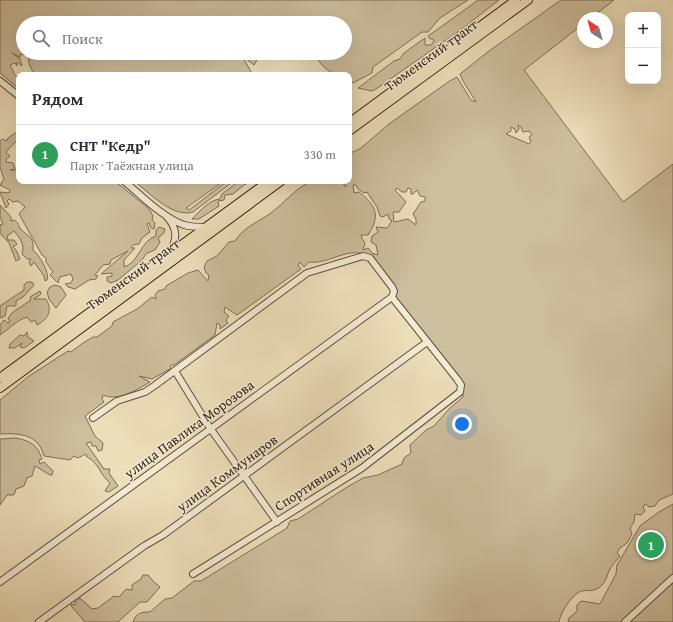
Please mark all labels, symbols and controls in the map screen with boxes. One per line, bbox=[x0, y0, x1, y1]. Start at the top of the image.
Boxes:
north arrow bbox=[577, 12, 613, 48]
map controls bbox=[625, 12, 661, 84]
button: + bbox=[625, 12, 661, 48]
street label: Тюменский тракт bbox=[380, 14, 482, 96]
search box bbox=[16, 16, 352, 60]
icon: search bbox=[30, 27, 52, 49]
text: Поиск bbox=[62, 28, 103, 49]
button: − bbox=[625, 48, 661, 84]
text: Рядом bbox=[32, 86, 83, 111]
text: СНТ "Кедр" bbox=[70, 135, 151, 156]
text: 1 bbox=[42, 145, 48, 164]
text: 330 m bbox=[304, 145, 336, 164]
text: Парк · Таёжная улица bbox=[70, 156, 194, 175]
street label: Тюменский тракт bbox=[82, 233, 184, 315]
street label: улица Павлика Морозова bbox=[119, 375, 258, 484]
your location bbox=[452, 414, 472, 434]
street label: улица Коммунаров bbox=[172, 430, 282, 517]
street label: Спортивная улица bbox=[270, 436, 378, 516]
pin: 1 bbox=[638, 530, 664, 560]

